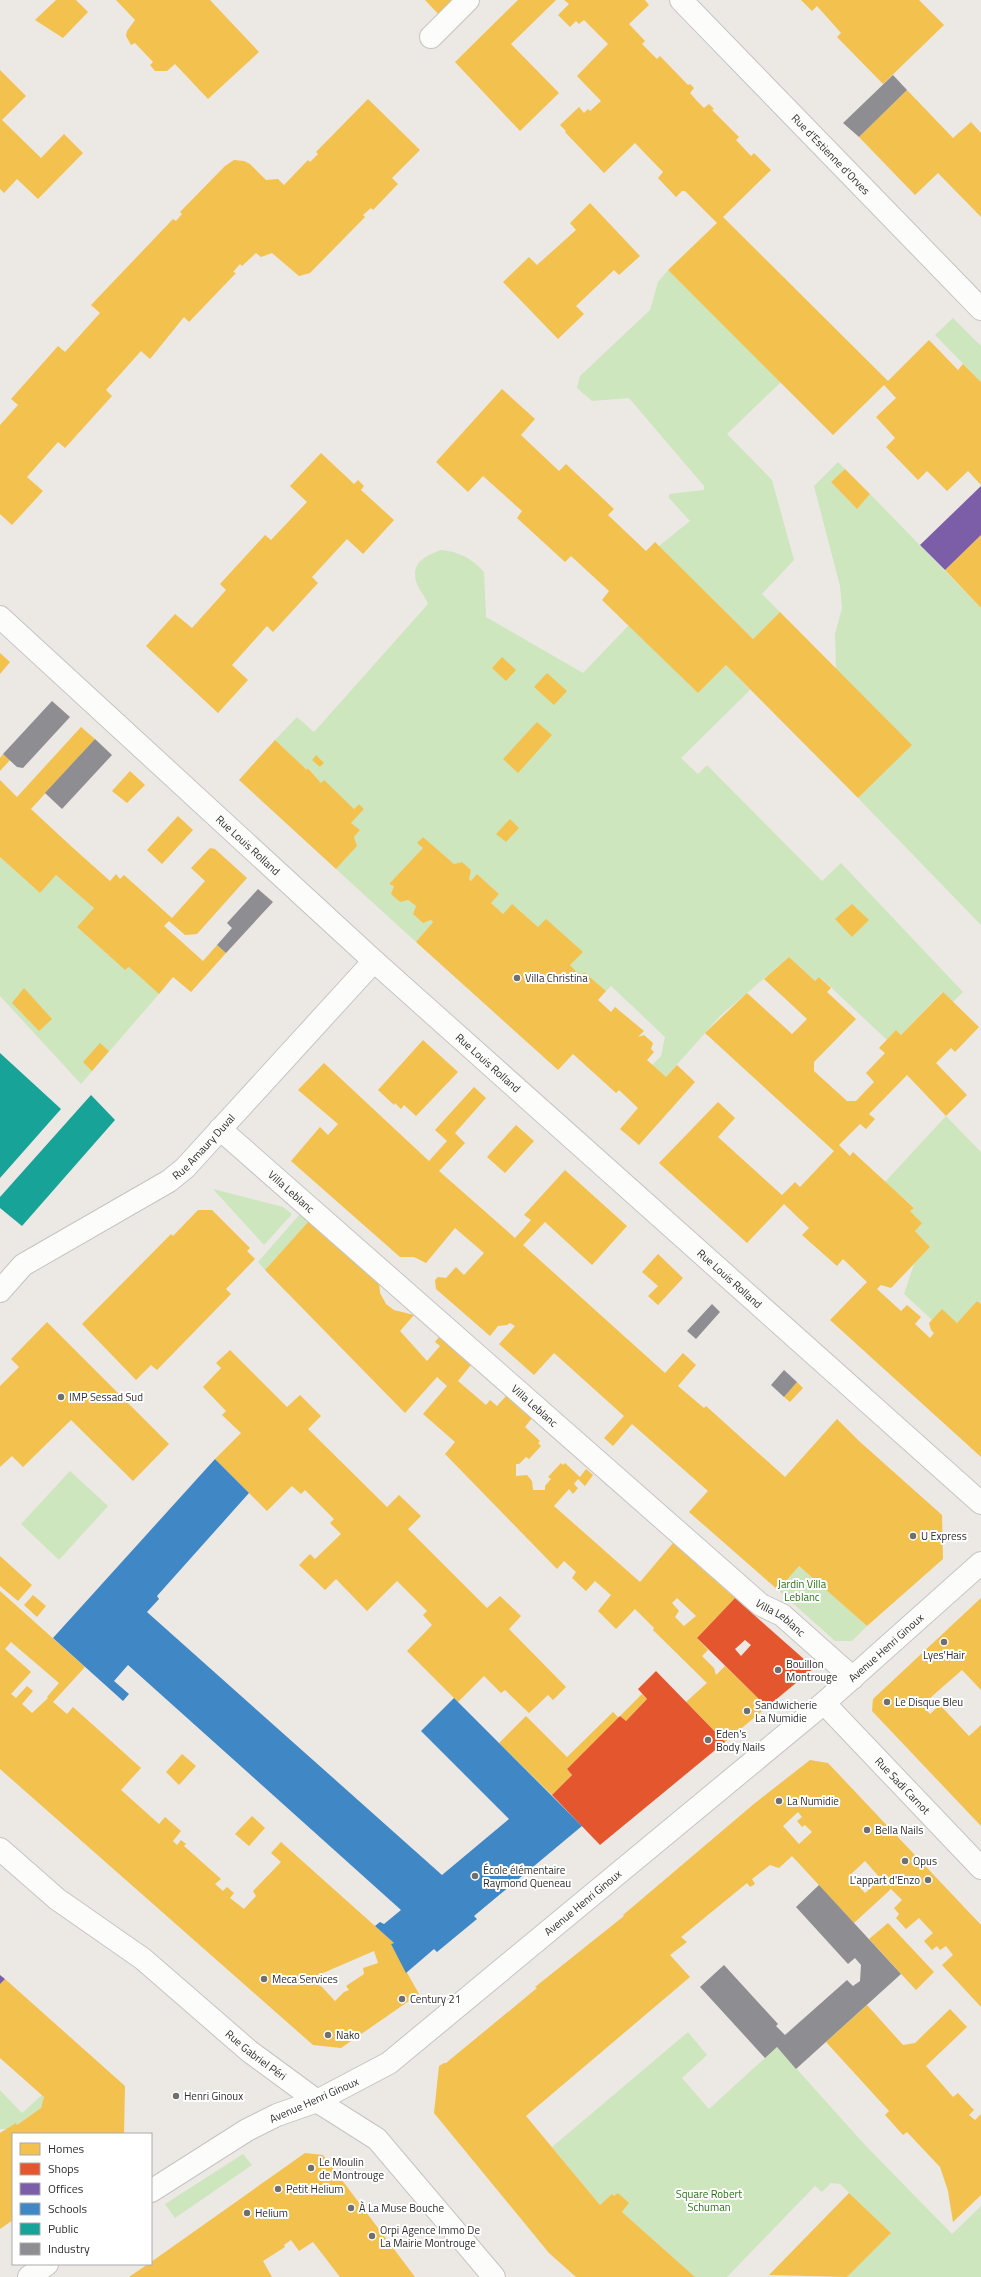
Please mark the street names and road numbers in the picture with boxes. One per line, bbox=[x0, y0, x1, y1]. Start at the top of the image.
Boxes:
street label: Rue d'Estienne d'Orves bbox=[788, 110, 874, 198]
street label: Rue Louis Rolland bbox=[212, 811, 284, 879]
street label: Rue Louis Rolland bbox=[452, 1029, 524, 1096]
street label: Rue Amaury Duval bbox=[169, 1110, 239, 1183]
street label: Villa Leblanc bbox=[265, 1167, 318, 1217]
street label: Rue Louis Rolland bbox=[694, 1245, 766, 1312]
street label: Villa Leblanc bbox=[508, 1381, 561, 1431]
street label: Villa Leblanc bbox=[752, 1596, 809, 1640]
street label: Avenue Henri Ginoux bbox=[845, 1610, 927, 1686]
street label: Rue Sadi Carnot bbox=[871, 1753, 934, 1818]
street label: Avenue Henri Ginoux bbox=[541, 1866, 625, 1939]
street label: Rue Gabriel Péri bbox=[222, 2026, 290, 2084]
street label: Avenue Henri Ginoux bbox=[267, 2073, 361, 2127]

